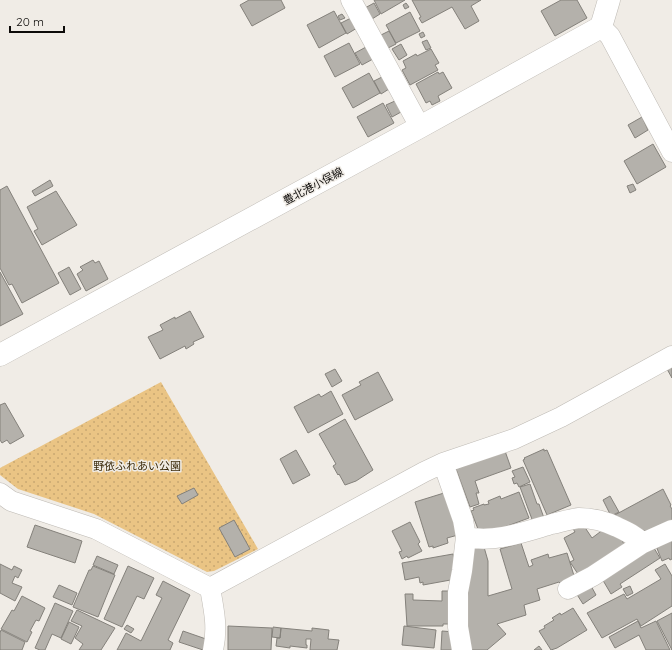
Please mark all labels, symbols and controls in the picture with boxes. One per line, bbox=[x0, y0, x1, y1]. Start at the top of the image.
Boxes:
scale bar bbox=[10, 8, 64, 34]
text: 20 m bbox=[16, 14, 44, 29]
street label: 豊北港小俣線 bbox=[281, 164, 345, 208]
park label: 野依ふれあい公園 bbox=[93, 459, 181, 473]

